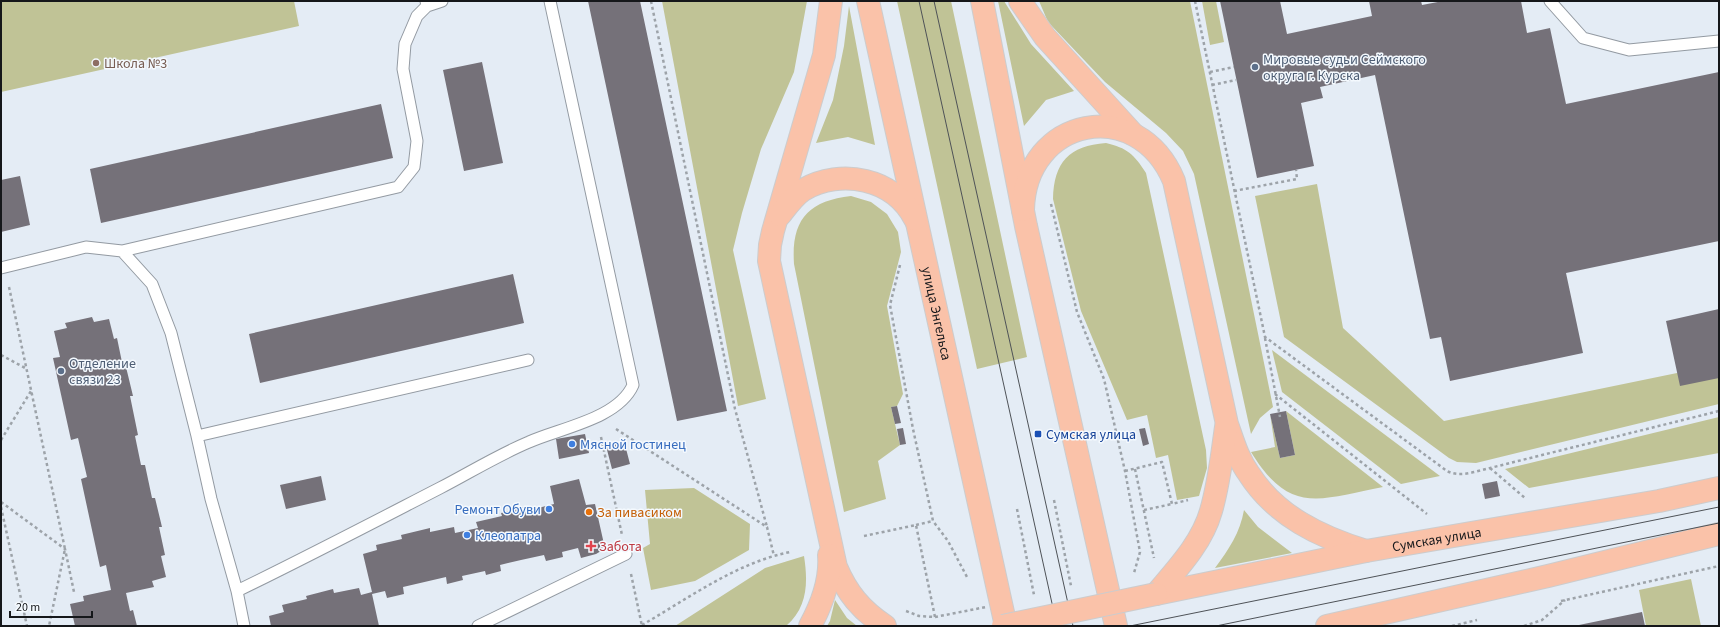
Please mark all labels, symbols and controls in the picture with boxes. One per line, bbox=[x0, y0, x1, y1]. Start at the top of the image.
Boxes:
place label: Мировые судьи Сеймского округа г. Курска bbox=[1263, 50, 1426, 86]
place label: Школа №3 bbox=[104, 54, 167, 74]
marker: Школа №3 bbox=[91, 58, 101, 68]
marker: Мировые судьи Сеймского округа г. Курска bbox=[1250, 62, 1260, 72]
street label: улица Энгельса bbox=[916, 265, 956, 362]
place label: Отделение связи 23 bbox=[69, 354, 136, 390]
marker: Отделение связи 23 bbox=[56, 366, 66, 376]
place label: Сумская улица bbox=[1046, 425, 1136, 445]
marker: Сумская улица bbox=[1033, 429, 1043, 439]
place label: Мясной гостинец bbox=[580, 435, 686, 455]
marker: Мясной гостинец bbox=[567, 439, 577, 449]
place label: Ремонт Обуви bbox=[455, 500, 541, 520]
place label: За пивасиком bbox=[597, 503, 682, 523]
marker: Ремонт Обуви bbox=[544, 504, 554, 514]
marker: За пивасиком bbox=[584, 507, 594, 517]
street label: Сумская улица bbox=[1391, 522, 1483, 557]
place label: Клеопатра bbox=[475, 526, 541, 546]
marker: Клеопатра bbox=[462, 530, 472, 540]
place label: Забота bbox=[599, 537, 642, 557]
marker: Забота bbox=[586, 541, 596, 551]
scale bar bbox=[10, 593, 92, 619]
text: 20 m bbox=[16, 599, 40, 616]

